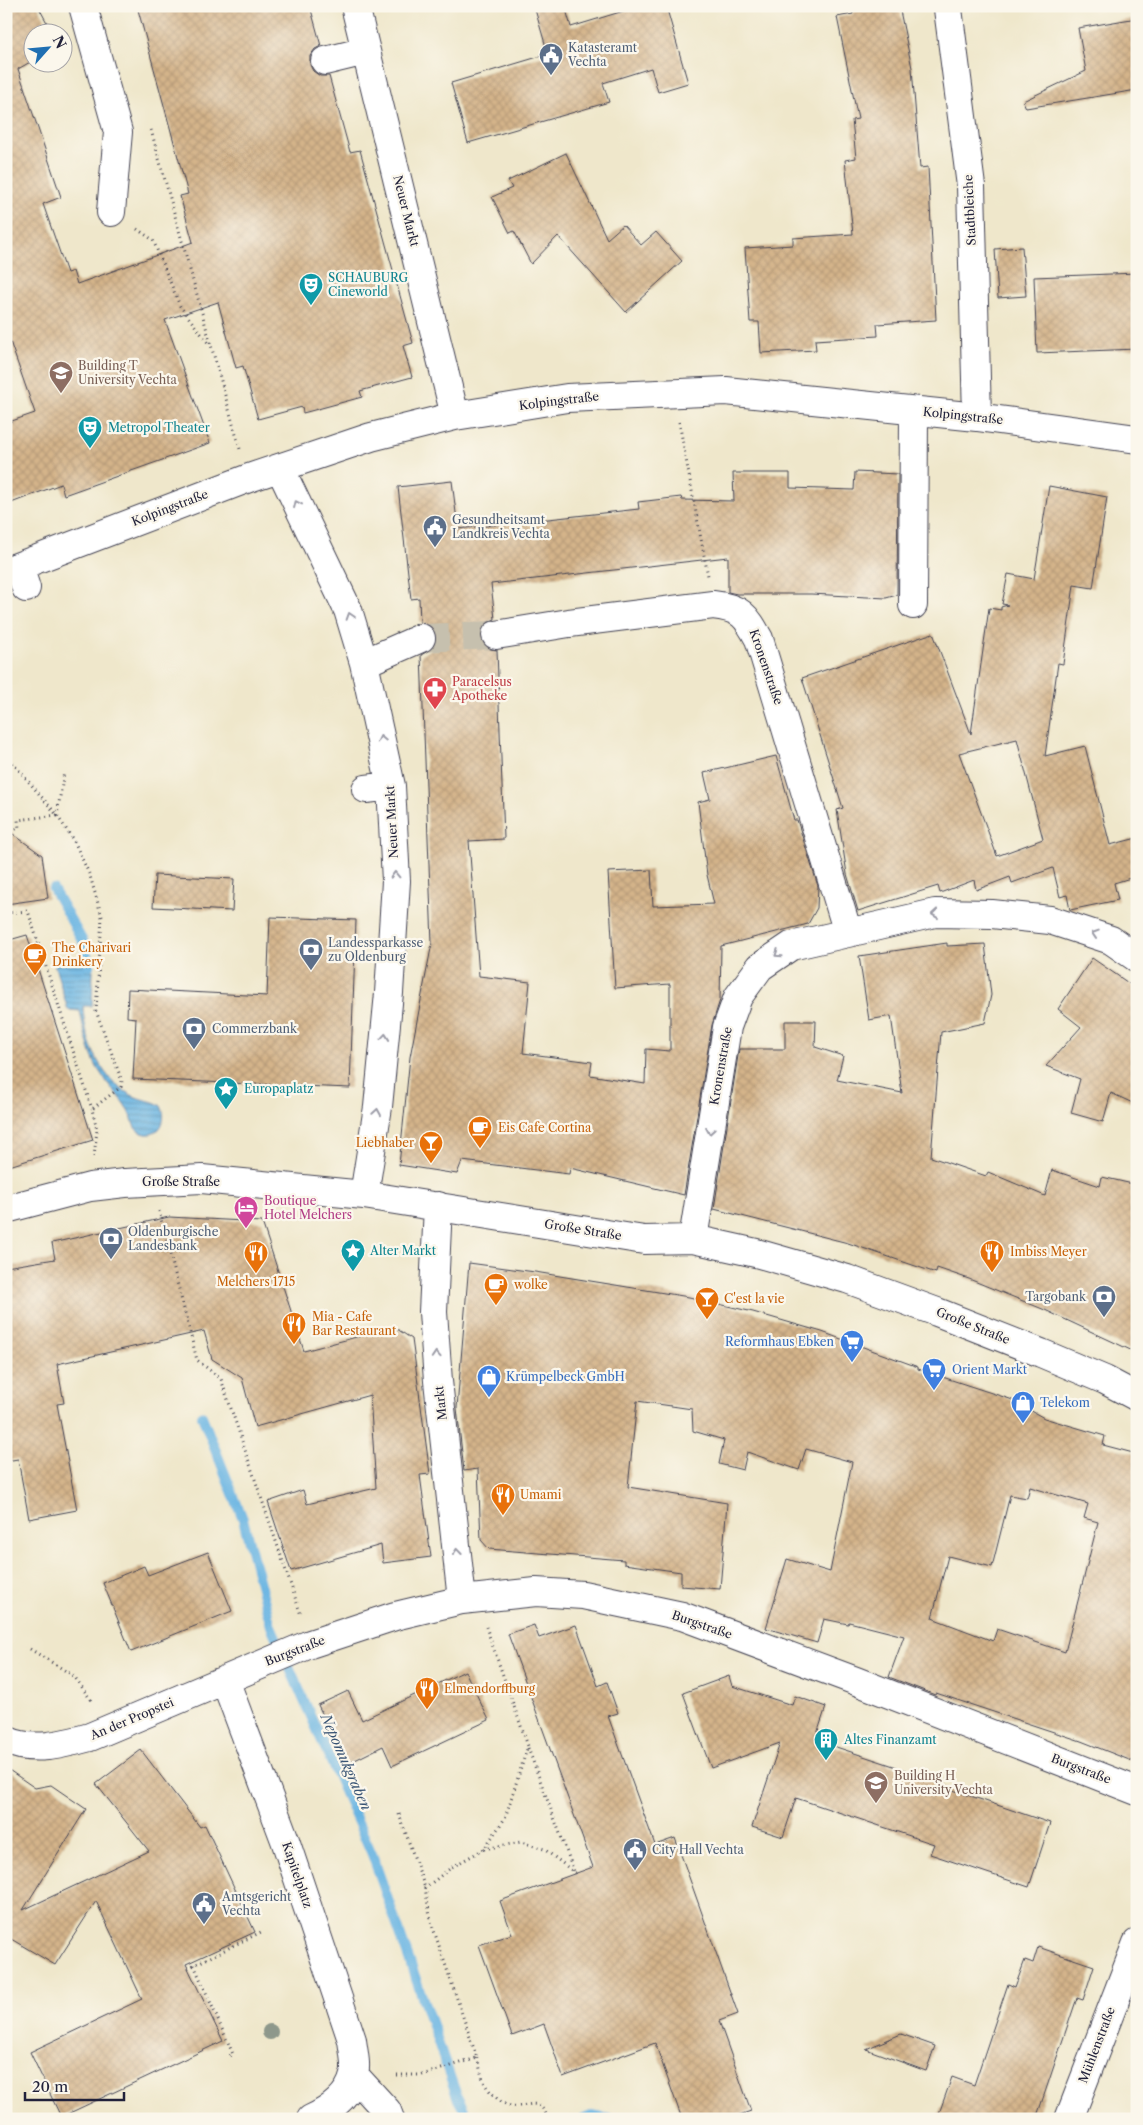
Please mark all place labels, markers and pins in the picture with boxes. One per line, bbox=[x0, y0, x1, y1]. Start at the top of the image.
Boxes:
place label: Katasteramt Vechta bbox=[567, 40, 638, 69]
public building icon: Katasteramt Vechta bbox=[538, 42, 564, 76]
place label: SCHAUBURG Cineworld bbox=[328, 270, 409, 299]
theatre icon: SCHAUBURG Cineworld bbox=[298, 272, 324, 306]
place label: Building T University Vechta bbox=[78, 358, 177, 387]
school or university icon: Building T University Vechta bbox=[48, 360, 74, 394]
theatre icon: Metropol Theater bbox=[77, 415, 103, 449]
place label: Metropol Theater bbox=[108, 420, 210, 435]
place label: Gesundheitsamt Landkreis Vechta bbox=[452, 512, 551, 541]
public building icon: Gesundheitsamt Landkreis Vechta bbox=[422, 514, 448, 548]
place label: Paracelsus Apotheke bbox=[451, 674, 512, 703]
pharmacy icon: Paracelsus Apotheke bbox=[422, 676, 448, 710]
place label: Landessparkasse zu Oldenburg bbox=[328, 935, 423, 964]
bank icon: Landessparkasse zu Oldenburg bbox=[298, 937, 324, 971]
place label: The Charivari Drinkery bbox=[52, 940, 132, 969]
cafe icon: The Charivari Drinkery bbox=[22, 942, 48, 976]
bank icon: Commerzbank bbox=[181, 1016, 207, 1050]
place label: Commerzbank bbox=[212, 1021, 298, 1036]
place icon: Europaplatz bbox=[213, 1076, 239, 1110]
place label: Europaplatz bbox=[244, 1081, 313, 1096]
cafe icon: Eis Cafe Cortina bbox=[467, 1115, 493, 1149]
place label: Eis Cafe Cortina bbox=[498, 1120, 592, 1135]
bar icon: Liebhaber bbox=[418, 1130, 444, 1164]
place label: Liebhaber bbox=[356, 1135, 414, 1150]
place label: Boutique Hotel Melchers bbox=[264, 1193, 352, 1222]
hotel icon: Boutique Hotel Melchers bbox=[233, 1195, 259, 1229]
place label: Oldenburgische Landesbank bbox=[128, 1224, 219, 1253]
bank icon: Oldenburgische Landesbank bbox=[98, 1226, 124, 1260]
place icon: Alter Markt bbox=[340, 1238, 366, 1272]
restaurant icon: Imbiss Meyer bbox=[979, 1239, 1005, 1273]
restaurant icon: Melchers 1715 bbox=[243, 1240, 269, 1274]
place label: Alter Markt bbox=[369, 1243, 437, 1258]
place label: Imbiss Meyer bbox=[1010, 1244, 1087, 1259]
cafe icon: wolke bbox=[483, 1272, 509, 1306]
place label: Melchers 1715 bbox=[217, 1274, 295, 1289]
place label: wolke bbox=[513, 1277, 548, 1292]
bank icon: Targobank bbox=[1091, 1284, 1117, 1318]
bar icon: C'est la vie bbox=[694, 1286, 720, 1320]
place label: Targobank bbox=[1025, 1289, 1087, 1304]
place label: C'est la vie bbox=[724, 1291, 785, 1306]
place label: Mia - Cafe Bar Restaurant bbox=[312, 1309, 397, 1338]
restaurant icon: Mia - Cafe Bar Restaurant bbox=[281, 1311, 307, 1345]
supermarket icon: Reformhaus Ebken bbox=[839, 1329, 865, 1363]
place label: Reformhaus Ebken bbox=[725, 1334, 834, 1349]
supermarket icon: Orient Markt bbox=[921, 1357, 947, 1391]
place label: Orient Markt bbox=[952, 1362, 1028, 1377]
shop icon: Krümpelbeck GmbH bbox=[476, 1364, 502, 1398]
place label: Krümpelbeck GmbH bbox=[506, 1369, 625, 1384]
shop icon: Telekom bbox=[1010, 1390, 1036, 1424]
place label: Telekom bbox=[1040, 1395, 1090, 1410]
restaurant icon: Umami bbox=[490, 1482, 516, 1516]
place label: Umami bbox=[520, 1487, 562, 1502]
restaurant icon: Elmendorffburg bbox=[414, 1676, 440, 1710]
place label: Elmendorffburg bbox=[444, 1681, 536, 1696]
building icon: Altes Finanzamt bbox=[813, 1727, 839, 1761]
place label: Altes Finanzamt bbox=[843, 1732, 937, 1747]
place label: Building H University Vechta bbox=[894, 1768, 993, 1797]
school or university icon: Building H University Vechta bbox=[863, 1770, 889, 1804]
public building icon: City Hall Vechta bbox=[622, 1837, 648, 1871]
place label: City Hall Vechta bbox=[652, 1842, 744, 1857]
place label: Amtsgericht Vechta bbox=[221, 1889, 292, 1918]
public building icon: Amtsgericht Vechta bbox=[191, 1891, 217, 1925]

